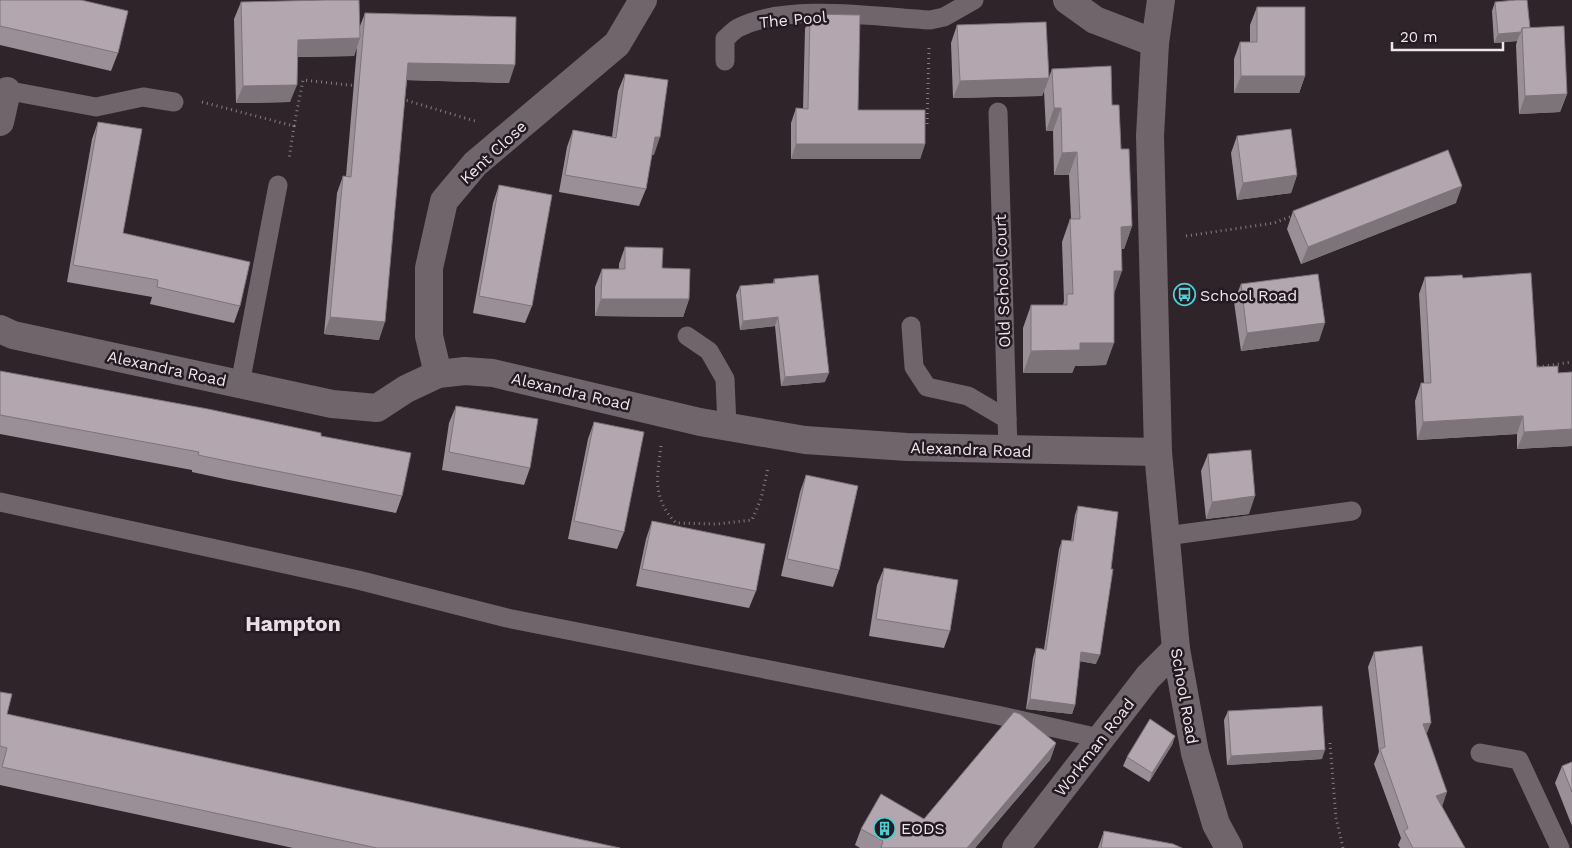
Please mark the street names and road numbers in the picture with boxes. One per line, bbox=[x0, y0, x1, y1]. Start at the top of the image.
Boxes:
street label: The Pool bbox=[759, 7, 828, 32]
street label: Kent Close bbox=[456, 117, 531, 188]
street label: Old School Court bbox=[991, 214, 1014, 348]
street label: Alexandra Road bbox=[106, 347, 228, 390]
street label: Alexandra Road bbox=[510, 369, 632, 414]
street label: Alexandra Road bbox=[910, 438, 1032, 461]
street label: School Road bbox=[1167, 647, 1202, 746]
street label: Workman Road bbox=[1050, 695, 1138, 800]

